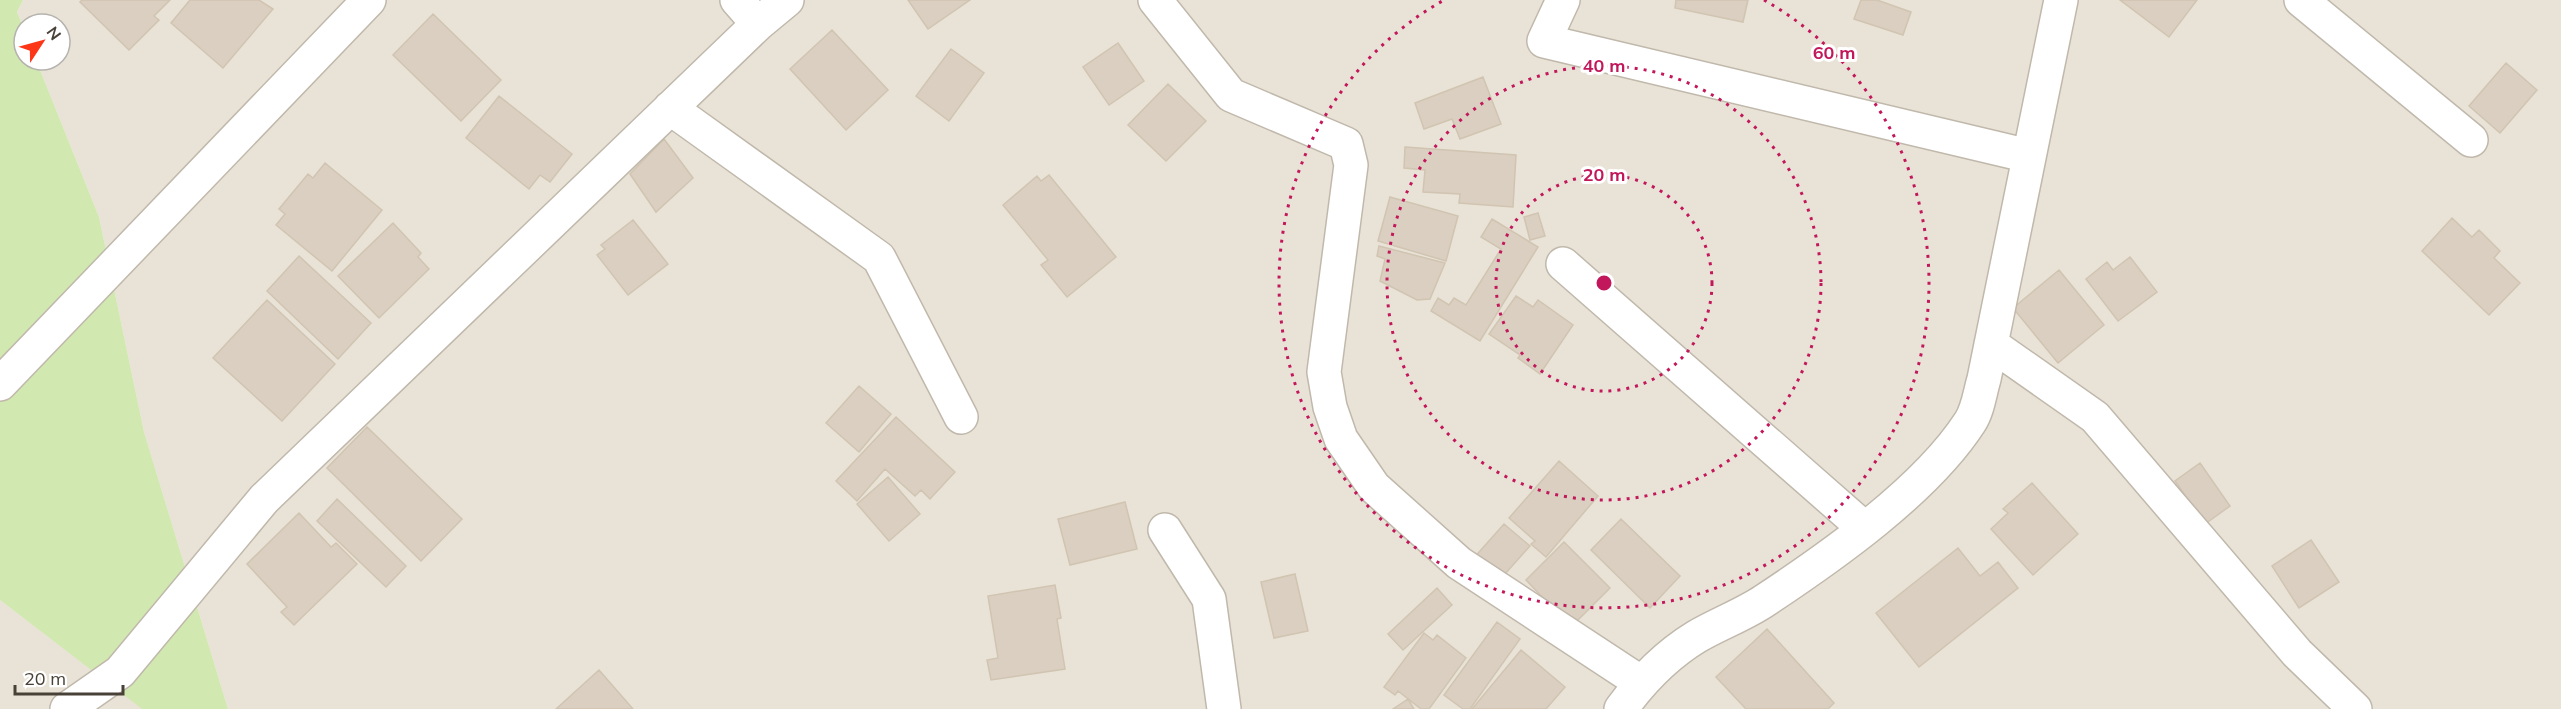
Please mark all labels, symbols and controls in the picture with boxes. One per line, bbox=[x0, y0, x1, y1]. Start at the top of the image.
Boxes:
north arrow bbox=[12, 12, 72, 72]
text: N bbox=[42, 22, 66, 44]
text: 60 m bbox=[1813, 41, 1855, 64]
text: 40 m bbox=[1583, 54, 1625, 77]
text: 20 m bbox=[1583, 163, 1625, 186]
centre of rings bbox=[1594, 273, 1614, 293]
scale bar bbox=[15, 658, 123, 696]
text: 20 m bbox=[24, 667, 66, 690]

